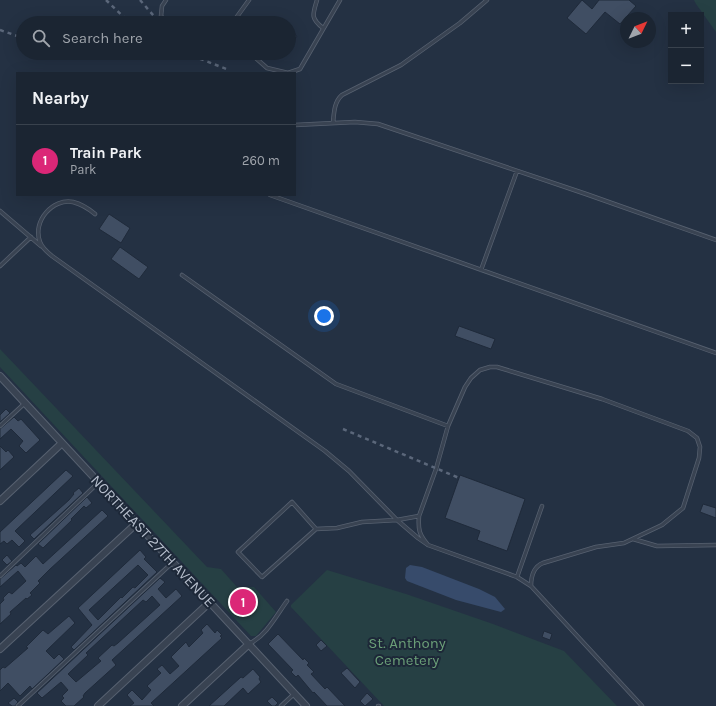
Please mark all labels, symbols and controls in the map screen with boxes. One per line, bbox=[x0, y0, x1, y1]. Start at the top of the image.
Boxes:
north arrow bbox=[620, 12, 656, 48]
map controls bbox=[668, 12, 704, 84]
button: + bbox=[668, 12, 704, 48]
search box bbox=[16, 16, 296, 60]
icon: search bbox=[30, 27, 52, 49]
text: Search here bbox=[62, 29, 143, 47]
button: − bbox=[668, 48, 704, 84]
text: Nearby bbox=[32, 88, 89, 108]
text: Train Park bbox=[70, 144, 142, 162]
text: 1 bbox=[43, 153, 47, 168]
text: 260 m bbox=[242, 153, 280, 168]
text: Park bbox=[70, 162, 96, 177]
your location bbox=[314, 306, 334, 326]
street label: NORTHEAST 27TH AVENUE bbox=[87, 471, 219, 611]
pin: 1 bbox=[230, 587, 256, 617]
park label: St. Anthony Cemetery bbox=[368, 634, 446, 669]

